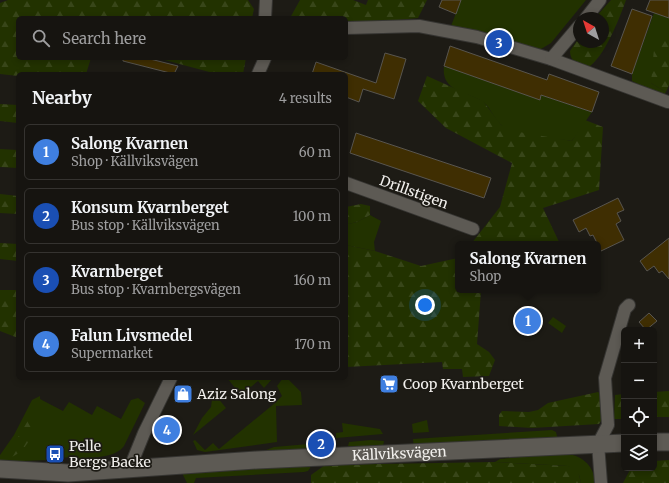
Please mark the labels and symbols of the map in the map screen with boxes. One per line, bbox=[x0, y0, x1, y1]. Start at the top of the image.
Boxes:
north arrow bbox=[573, 12, 609, 48]
pin: 3 bbox=[486, 28, 512, 58]
street label: Drillstigen bbox=[377, 171, 451, 213]
your location bbox=[415, 295, 435, 315]
pin: 1 bbox=[515, 306, 541, 336]
supermarket icon: Coop Kvarnberget bbox=[378, 373, 400, 395]
place label: Coop Kvarnberget bbox=[403, 375, 524, 393]
shop icon: Aziz Salong bbox=[172, 383, 194, 405]
place label: Aziz Salong bbox=[196, 385, 277, 403]
pin: 4 bbox=[154, 415, 180, 445]
pin: 2 bbox=[308, 429, 334, 459]
place label: Pelle Bergs Backe bbox=[69, 437, 151, 471]
street label: Källviksvägen bbox=[352, 442, 447, 465]
bus stop icon: Pelle Bergs Backe bbox=[44, 443, 66, 465]

